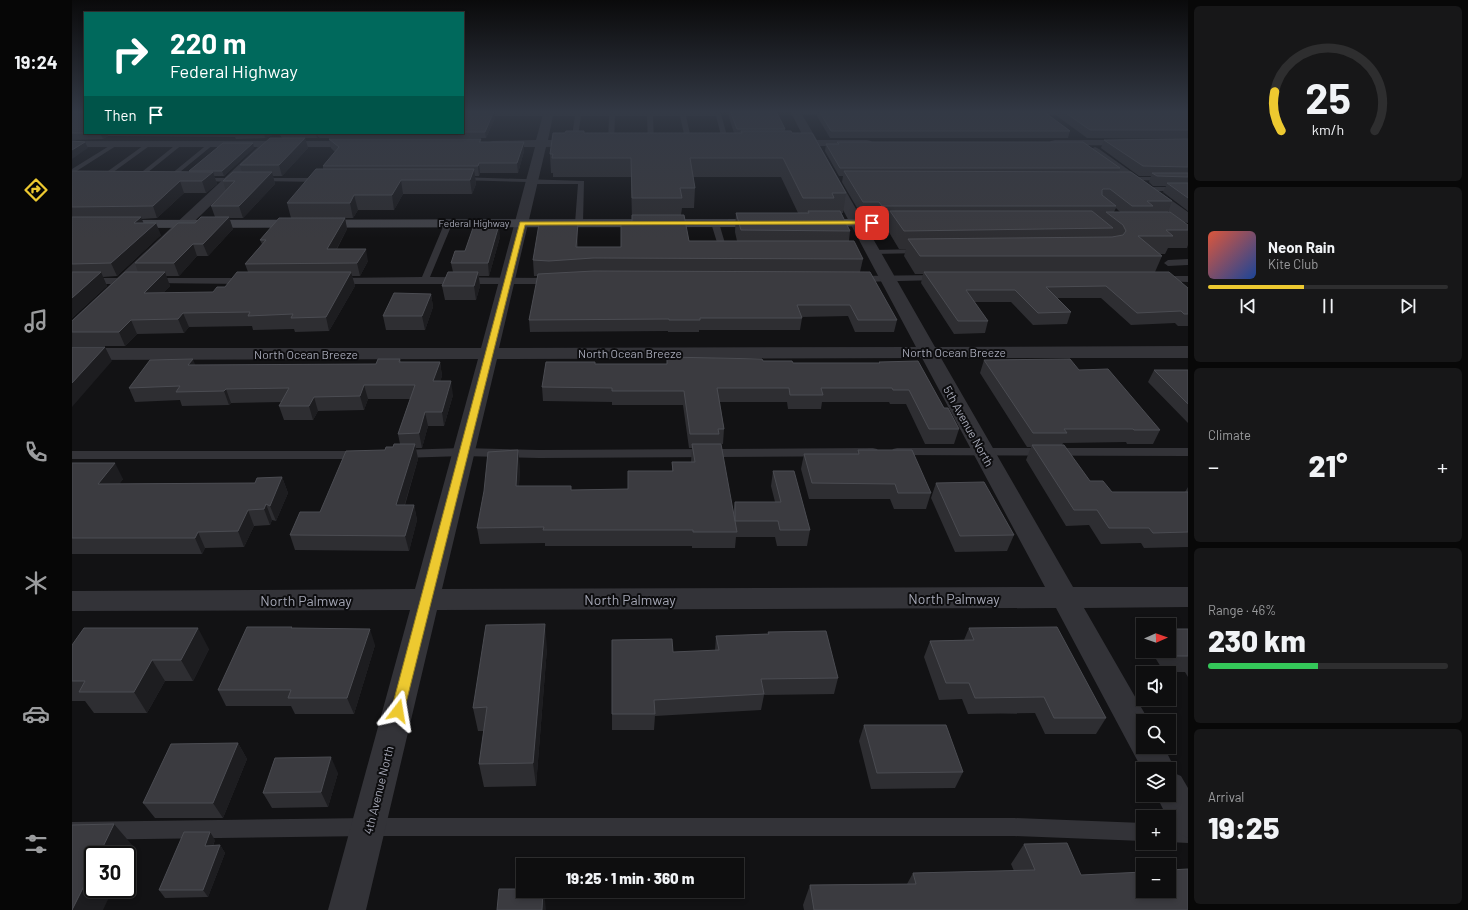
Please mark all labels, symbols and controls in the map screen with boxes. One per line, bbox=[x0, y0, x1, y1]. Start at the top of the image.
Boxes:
text: 220 m bbox=[170, 26, 246, 60]
icon: right bbox=[104, 28, 156, 80]
text: 19:24 bbox=[14, 51, 58, 73]
text: Federal Highway bbox=[170, 60, 298, 82]
text: 25 bbox=[1305, 72, 1351, 122]
icon: arrive bbox=[145, 104, 167, 126]
text: Then bbox=[104, 106, 137, 124]
text: km/h bbox=[1312, 121, 1344, 138]
icon: directions bbox=[22, 176, 50, 204]
pin bbox=[855, 206, 889, 240]
icon: arrive bbox=[861, 212, 883, 234]
street label: Federal Highway bbox=[439, 217, 510, 229]
text: Neon Rain bbox=[1268, 238, 1335, 256]
text: Kite Club bbox=[1268, 256, 1318, 272]
icon: previous bbox=[1237, 295, 1259, 317]
icon: pause bbox=[1317, 295, 1339, 317]
icon: next bbox=[1397, 295, 1419, 317]
icon: music bbox=[22, 307, 50, 335]
street label: North Ocean Breeze bbox=[902, 345, 1006, 359]
street label: North Ocean Breeze bbox=[578, 346, 682, 360]
street label: North Ocean Breeze bbox=[254, 347, 358, 361]
street label: 5th Avenue North bbox=[941, 383, 997, 469]
text: Climate bbox=[1208, 427, 1251, 443]
icon: phone bbox=[22, 438, 50, 466]
text: 21° bbox=[1309, 447, 1347, 483]
text: − bbox=[1208, 453, 1219, 479]
text: + bbox=[1437, 453, 1448, 479]
icon: climate bbox=[22, 569, 50, 597]
street label: North Palmway bbox=[908, 590, 1000, 607]
street label: North Palmway bbox=[584, 591, 676, 608]
street label: North Palmway bbox=[260, 592, 352, 609]
text: Range · 46% bbox=[1208, 602, 1276, 618]
north arrow bbox=[1136, 618, 1176, 658]
map controls bbox=[1136, 618, 1176, 898]
text: 230 km bbox=[1208, 622, 1306, 658]
button: sound bbox=[1136, 666, 1176, 706]
position arrow bbox=[377, 690, 419, 732]
icon: car bbox=[22, 700, 50, 728]
button: search bbox=[1136, 714, 1176, 754]
street label: 4th Avenue North bbox=[360, 744, 396, 836]
button: layers bbox=[1136, 762, 1176, 802]
text: Arrival bbox=[1208, 789, 1244, 805]
text: 19:25 bbox=[1208, 809, 1279, 845]
button: + bbox=[1136, 810, 1176, 850]
icon: filters bbox=[22, 830, 50, 858]
speed limit sign: 30 bbox=[84, 846, 136, 898]
button: − bbox=[1136, 858, 1176, 898]
text: 19:25 · 1 min · 360 m bbox=[566, 869, 694, 887]

